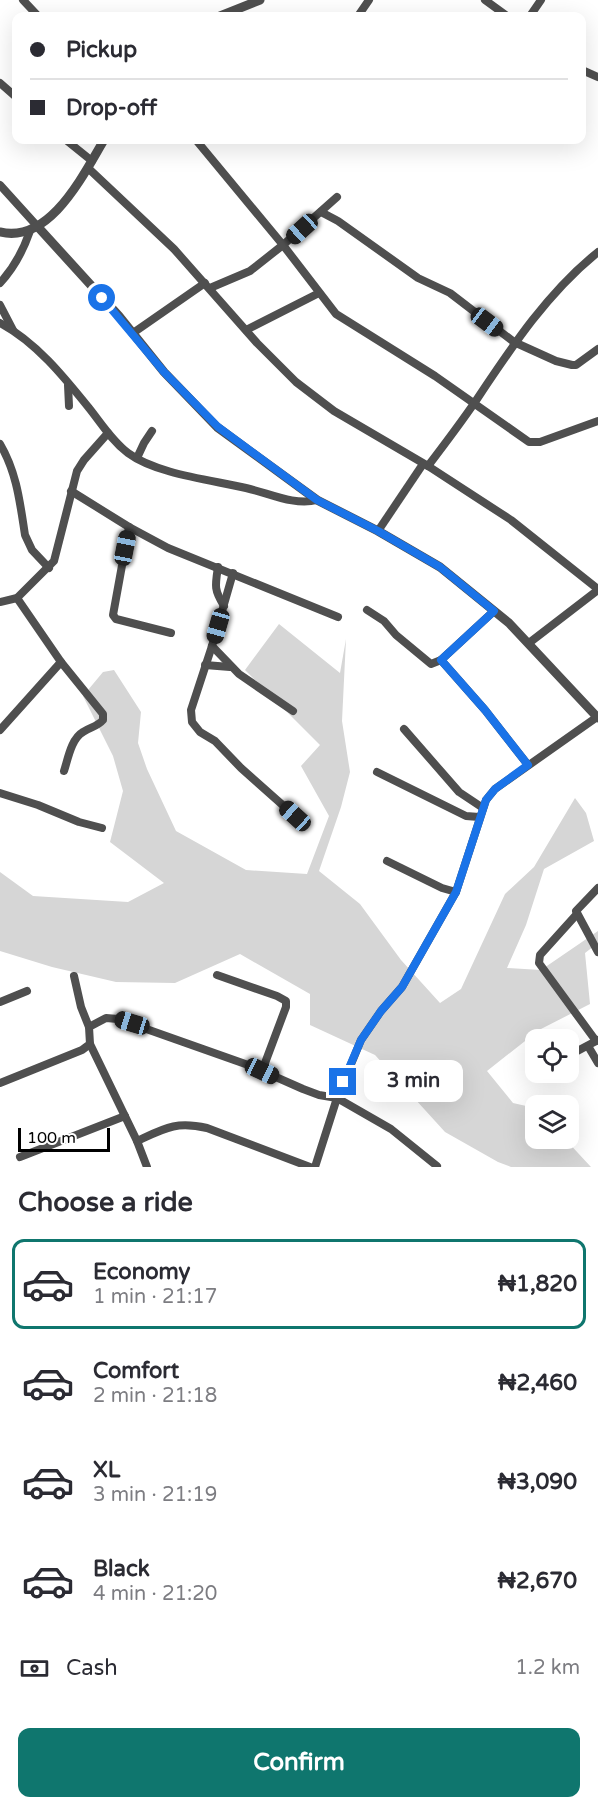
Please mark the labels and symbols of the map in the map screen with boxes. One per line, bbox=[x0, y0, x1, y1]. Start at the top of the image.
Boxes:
car bbox=[283, 210, 321, 248]
route start bbox=[88, 284, 115, 311]
car bbox=[467, 304, 507, 340]
car bbox=[113, 529, 137, 567]
car bbox=[204, 606, 232, 646]
car bbox=[276, 797, 314, 835]
car bbox=[112, 1009, 152, 1037]
car bbox=[242, 1055, 282, 1087]
callout: 3 min bbox=[364, 1061, 463, 1103]
route end bbox=[329, 1068, 356, 1095]
scale bar bbox=[18, 1125, 110, 1152]

